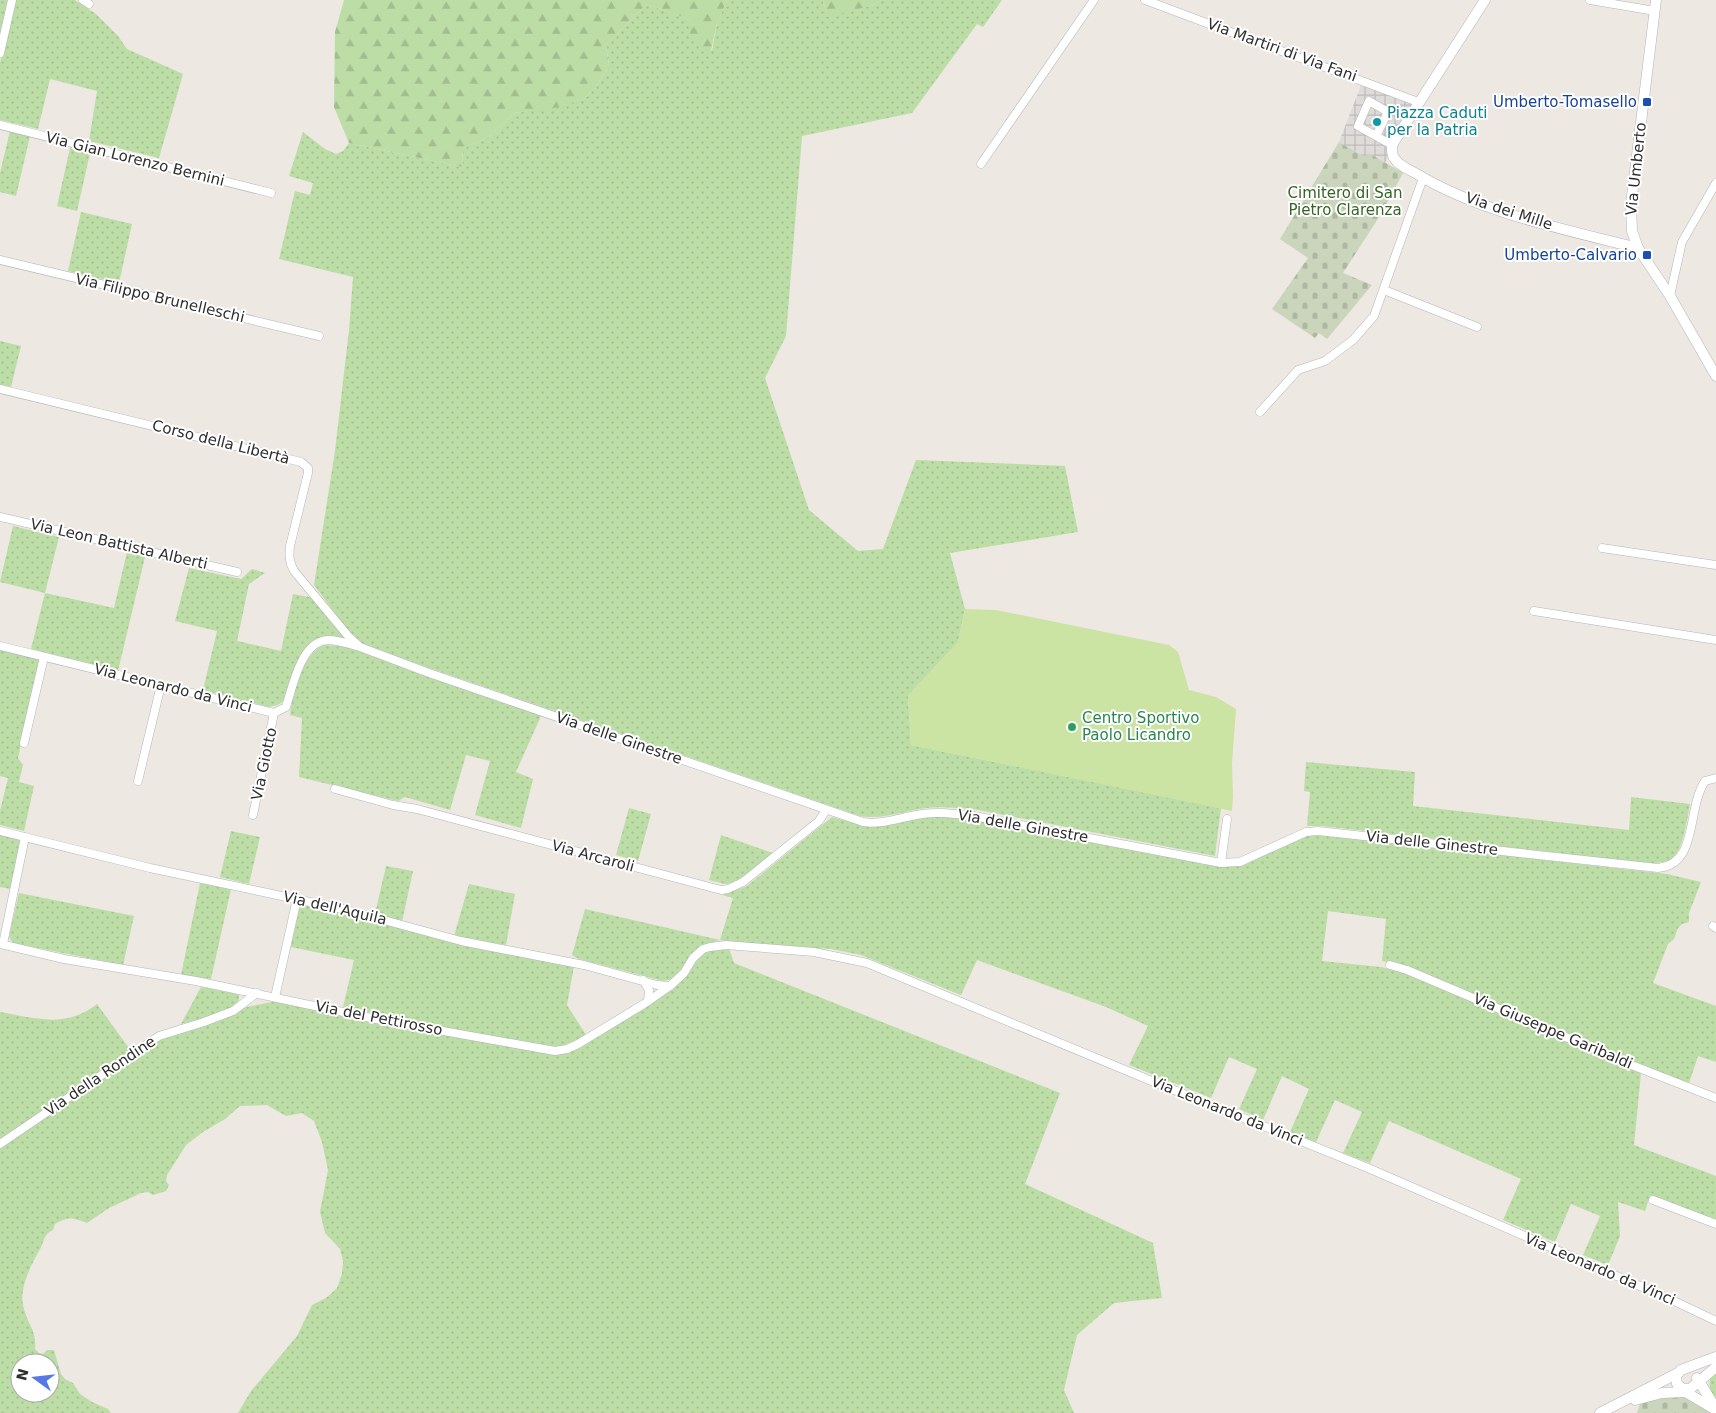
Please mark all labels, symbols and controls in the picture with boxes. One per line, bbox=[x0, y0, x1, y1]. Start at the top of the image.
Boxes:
street label: Via Martiri di Via Fani bbox=[1205, 14, 1359, 86]
place label: Umberto-Tomasello bbox=[1493, 93, 1637, 111]
marker: Umberto-Tomasello bbox=[1641, 96, 1653, 108]
place label: Piazza Caduti per la Patria bbox=[1387, 104, 1488, 139]
marker: Piazza Caduti per la Patria bbox=[1371, 116, 1383, 128]
street label: Via Umberto bbox=[1622, 121, 1650, 217]
street label: Via Gian Lorenzo Bernini bbox=[44, 128, 226, 190]
park label: Cimitero di San Pietro Clarenza bbox=[1288, 184, 1403, 219]
street label: Via dei Mille bbox=[1463, 188, 1555, 234]
place label: Umberto-Calvario bbox=[1504, 246, 1637, 264]
marker: Umberto-Calvario bbox=[1641, 249, 1653, 261]
street label: Via Filippo Brunelleschi bbox=[74, 270, 246, 326]
street label: Corso della Libertà bbox=[150, 416, 292, 468]
street label: Via Leon Battista Alberti bbox=[29, 515, 209, 573]
street label: Via Leonardo da Vinci bbox=[92, 660, 254, 716]
street label: Via delle Ginestre bbox=[553, 708, 685, 768]
place label: Centro Sportivo Paolo Licandro bbox=[1082, 709, 1199, 744]
marker: Centro Sportivo Paolo Licandro bbox=[1066, 721, 1078, 733]
street label: Via Giotto bbox=[248, 726, 280, 802]
street label: Via delle Ginestre bbox=[956, 806, 1090, 846]
street label: Via delle Ginestre bbox=[1365, 827, 1499, 859]
street label: Via Arcaroli bbox=[550, 836, 636, 876]
street label: Via dell'Aquila bbox=[281, 887, 389, 929]
street label: Via Giuseppe Garibaldi bbox=[1471, 989, 1635, 1073]
street label: Via del Pettirosso bbox=[314, 997, 444, 1039]
street label: Via della Rondine bbox=[41, 1032, 159, 1120]
street label: Via Leonardo da Vinci bbox=[1148, 1072, 1306, 1150]
street label: Via Leonardo da Vinci bbox=[1522, 1229, 1678, 1309]
north arrow bbox=[10, 1353, 60, 1403]
text: N bbox=[13, 1367, 32, 1382]

